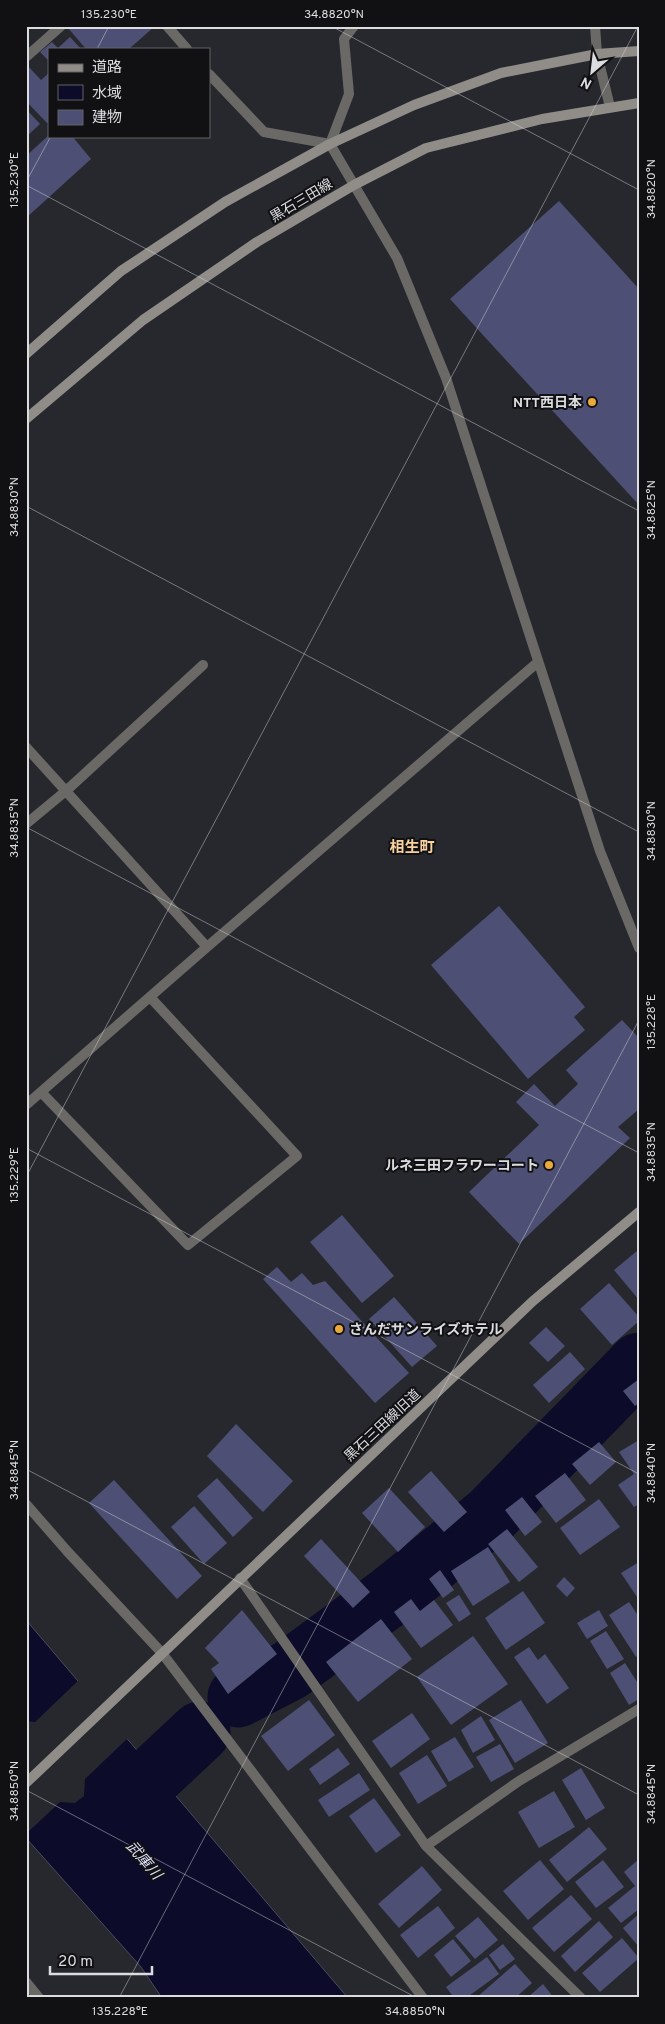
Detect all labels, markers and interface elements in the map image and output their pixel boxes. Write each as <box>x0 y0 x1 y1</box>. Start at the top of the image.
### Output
text: 135.230°E <box>81 7 137 23</box>
text: 34.8820°N <box>304 7 364 23</box>
legend <box>48 48 210 138</box>
north arrow <box>568 48 618 98</box>
text: 道路 <box>92 59 122 78</box>
text: N <box>578 72 595 92</box>
text: 水域 <box>92 85 122 104</box>
text: 建物 <box>92 109 122 128</box>
text: 135.230°E <box>7 152 23 208</box>
text: 34.8820°N <box>644 159 660 219</box>
street label: 黒石三田線 <box>267 176 336 227</box>
place label: NTT西日本 <box>513 395 582 412</box>
marker: NTT西日本 <box>586 396 598 408</box>
text: 34.8830°N <box>7 477 23 537</box>
text: 34.8825°N <box>644 480 660 540</box>
text: 34.8835°N <box>7 798 23 858</box>
text: 34.8830°N <box>644 801 660 861</box>
district label: 相生町 <box>389 839 435 858</box>
text: 135.228°E <box>644 994 660 1050</box>
text: 34.8835°N <box>644 1122 660 1182</box>
text: 135.229°E <box>7 1147 23 1203</box>
place label: ルネ三田フラワーコート <box>385 1158 539 1175</box>
marker: ルネ三田フラワーコート <box>543 1159 555 1171</box>
place label: さんだサンライズホテル <box>349 1321 503 1339</box>
marker: さんだサンライズホテル <box>333 1323 345 1335</box>
street label: 黒石三田線旧道 <box>341 1386 425 1466</box>
text: 34.8845°N <box>7 1440 23 1500</box>
text: 34.8840°N <box>644 1443 660 1503</box>
text: 34.8850°N <box>7 1761 23 1821</box>
text: 34.8845°N <box>644 1764 660 1824</box>
water label: 武庫川 <box>121 1838 166 1886</box>
scale bar <box>50 1944 152 1976</box>
text: 20 m <box>58 1953 93 1972</box>
text: 135.228°E <box>92 2004 148 2020</box>
text: 34.8850°N <box>385 2004 445 2020</box>

